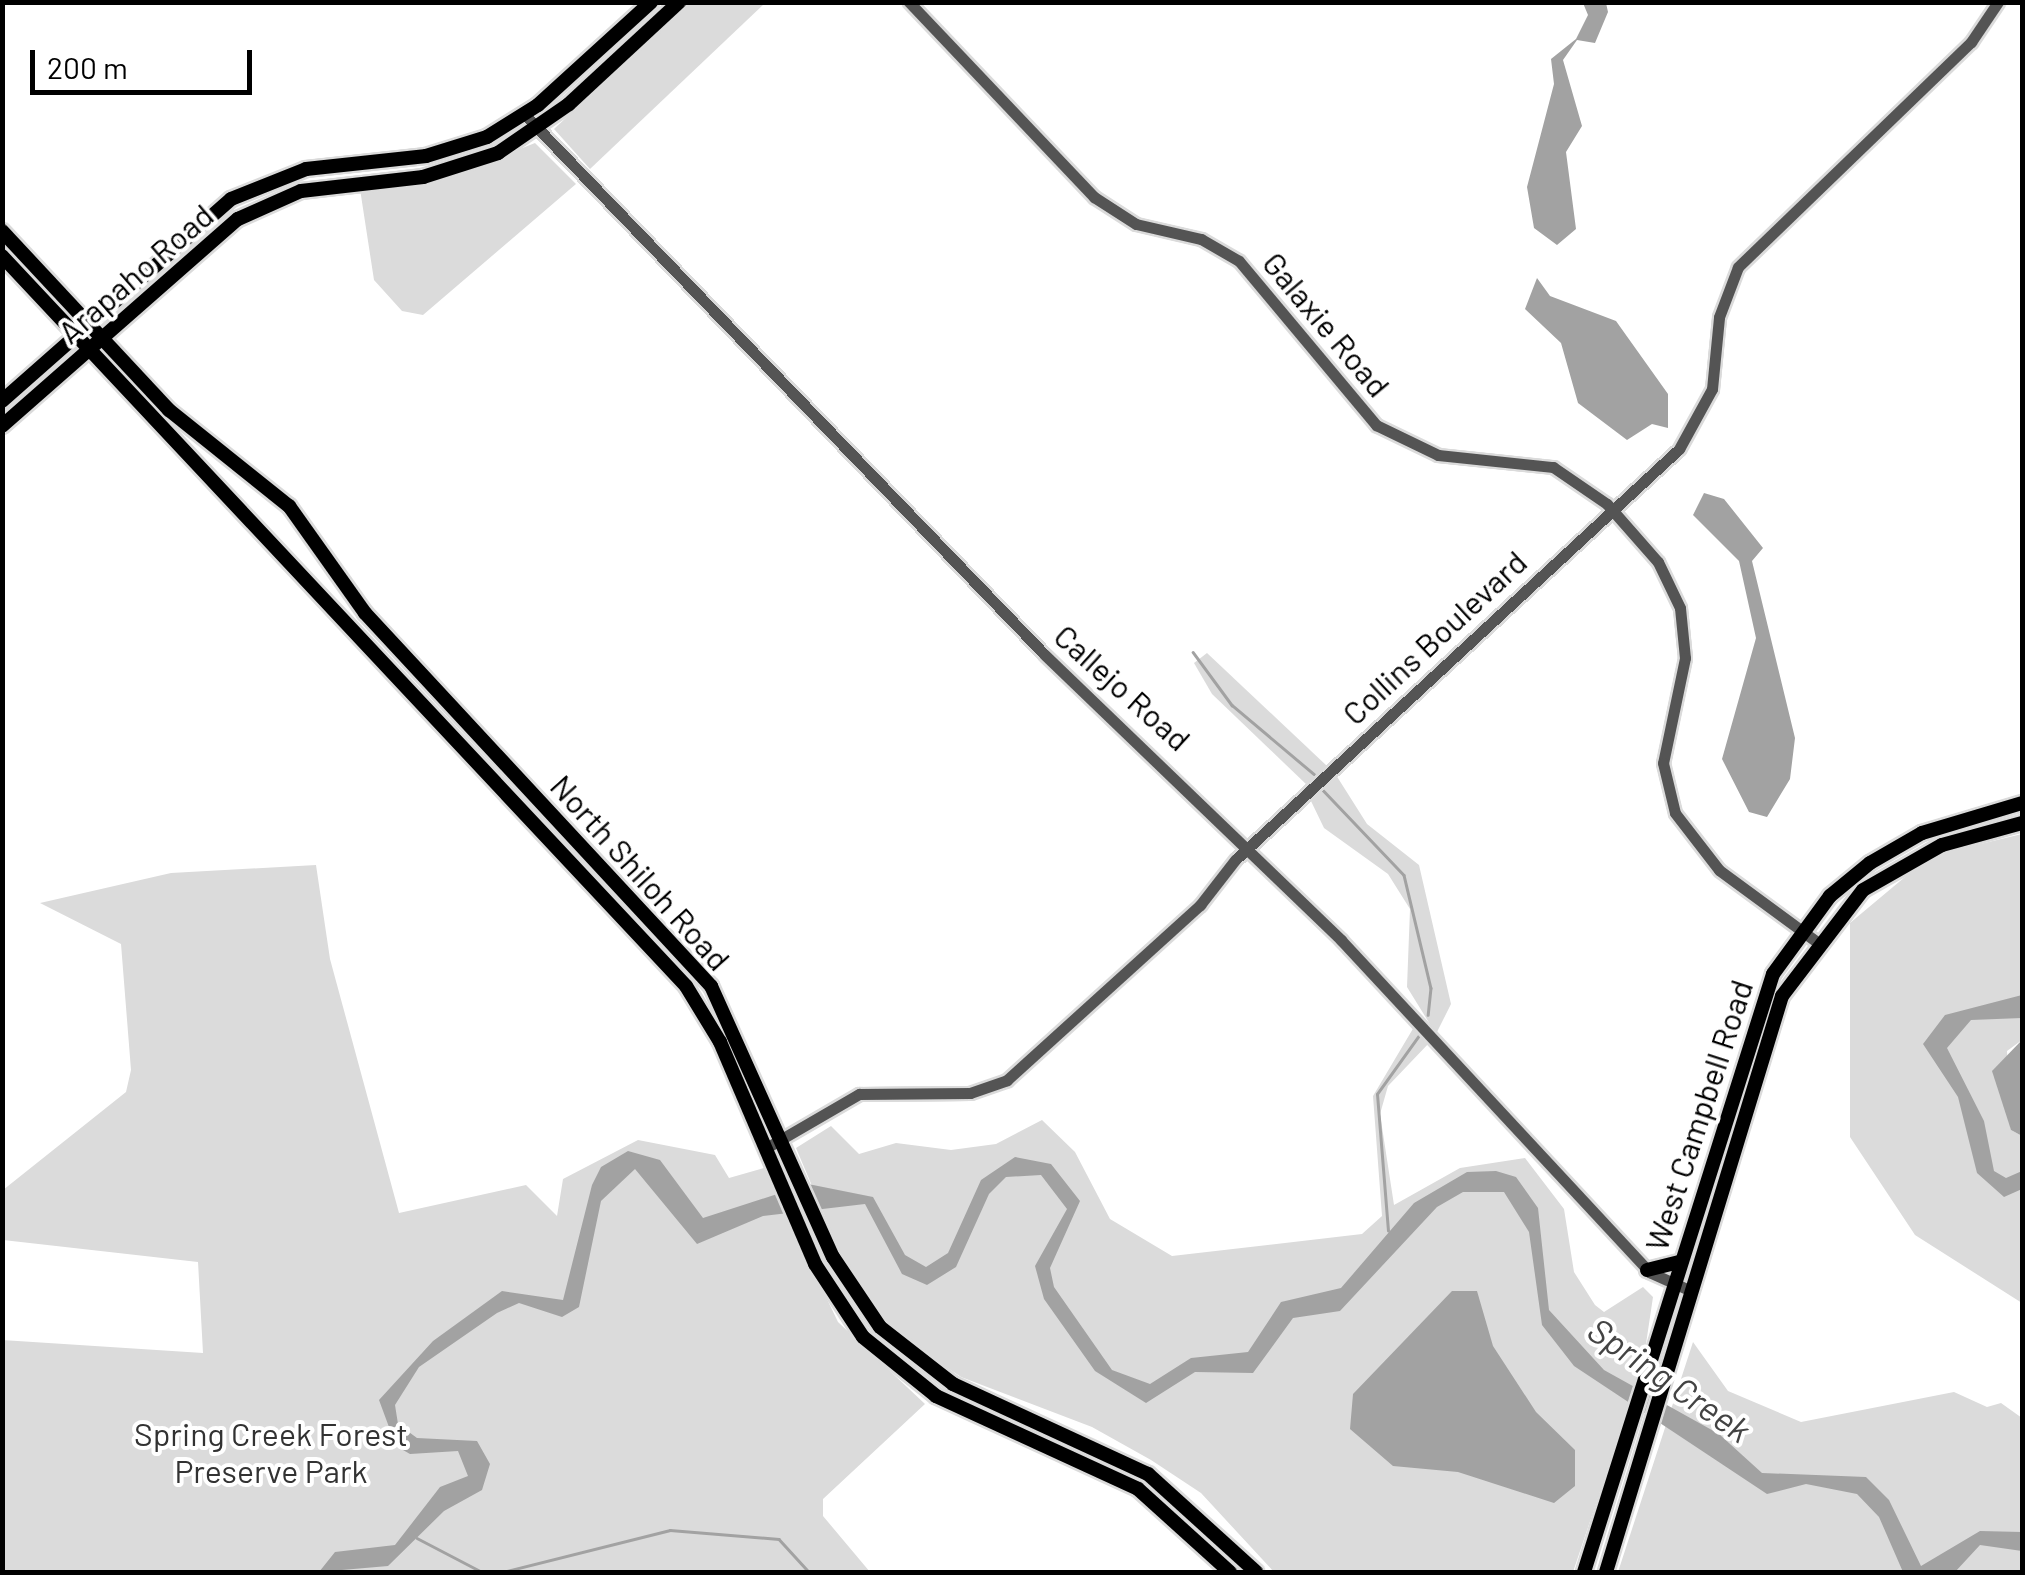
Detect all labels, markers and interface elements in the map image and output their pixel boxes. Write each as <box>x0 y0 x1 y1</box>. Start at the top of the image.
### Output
scale bar <box>35 30 258 92</box>
text: 200 m <box>47 49 128 85</box>
street label: Arapaho Road <box>50 195 220 351</box>
street label: Galaxie Road <box>1255 244 1399 404</box>
street label: Collins Boulevard <box>1334 542 1534 732</box>
street label: Callejo Road <box>1047 616 1199 758</box>
street label: North Shiloh Road <box>543 766 739 978</box>
street label: West Campbell Road <box>1636 975 1760 1255</box>
water label: Spring Creek <box>1581 1308 1759 1450</box>
park label: Spring Creek Forest Preserve Park <box>134 1415 408 1490</box>

